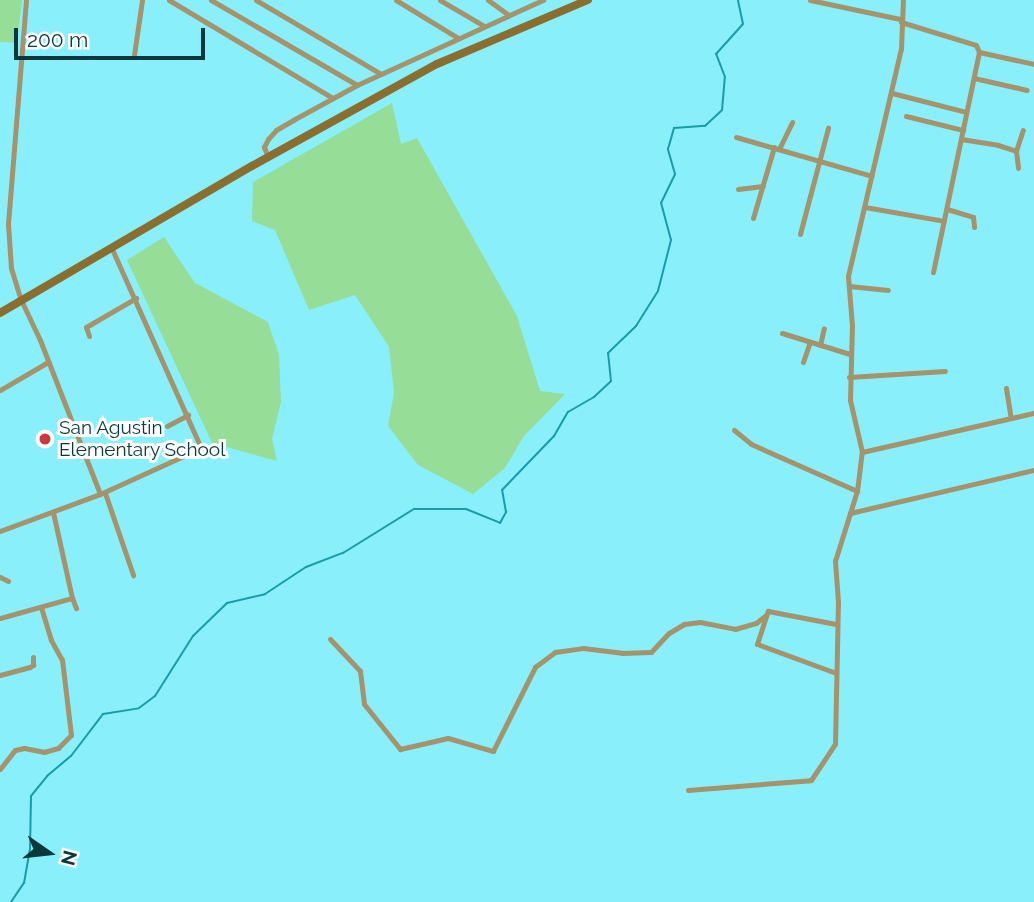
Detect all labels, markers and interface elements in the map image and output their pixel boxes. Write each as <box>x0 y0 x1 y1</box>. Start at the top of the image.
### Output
scale bar <box>18 14 208 58</box>
text: 200 m <box>27 27 88 52</box>
place label: San Agustin Elementary School <box>59 417 226 461</box>
marker: San Agustin Elementary School <box>37 431 53 447</box>
north arrow <box>14 818 84 888</box>
text: N <box>57 848 82 868</box>

